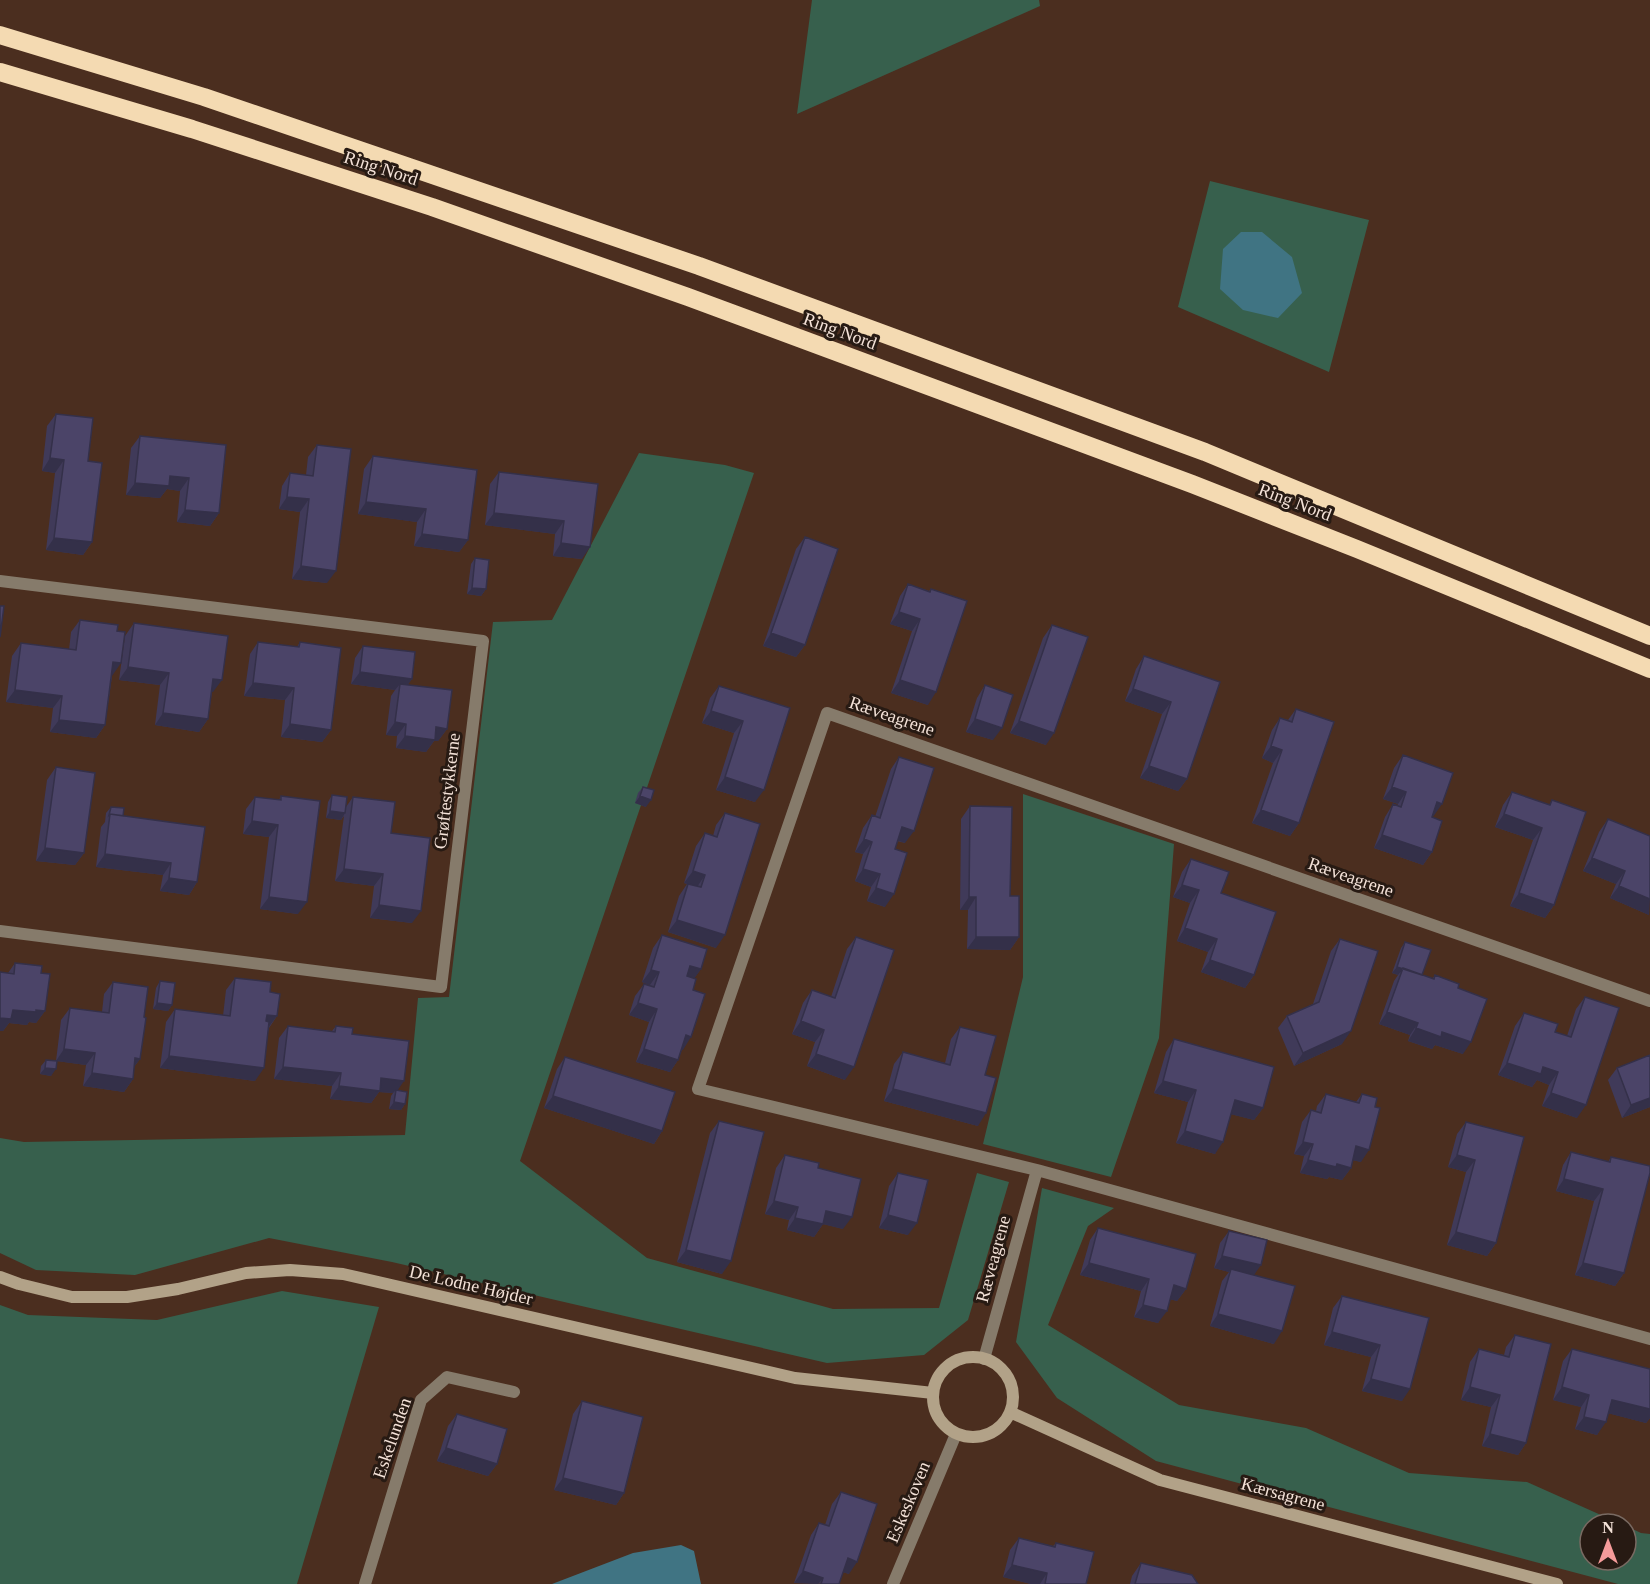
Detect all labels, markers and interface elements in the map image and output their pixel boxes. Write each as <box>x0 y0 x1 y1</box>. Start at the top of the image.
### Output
street label: Ring Nord <box>342 147 420 189</box>
street label: Ring Nord <box>801 309 879 353</box>
street label: Ring Nord <box>1256 479 1334 525</box>
street label: Ræveagrene <box>847 692 937 740</box>
street label: Grøftestykkerne <box>430 732 464 850</box>
street label: Ræveagrene <box>1306 853 1396 901</box>
street label: Ræveagrene <box>972 1213 1014 1305</box>
street label: De Lodne Højder <box>407 1261 535 1309</box>
street label: Eskelunden <box>369 1395 415 1481</box>
street label: Eskeskoven <box>882 1459 934 1545</box>
street label: Kærsagrene <box>1239 1473 1327 1515</box>
north arrow <box>1578 1512 1638 1572</box>
text: N <box>1602 1519 1614 1536</box>

